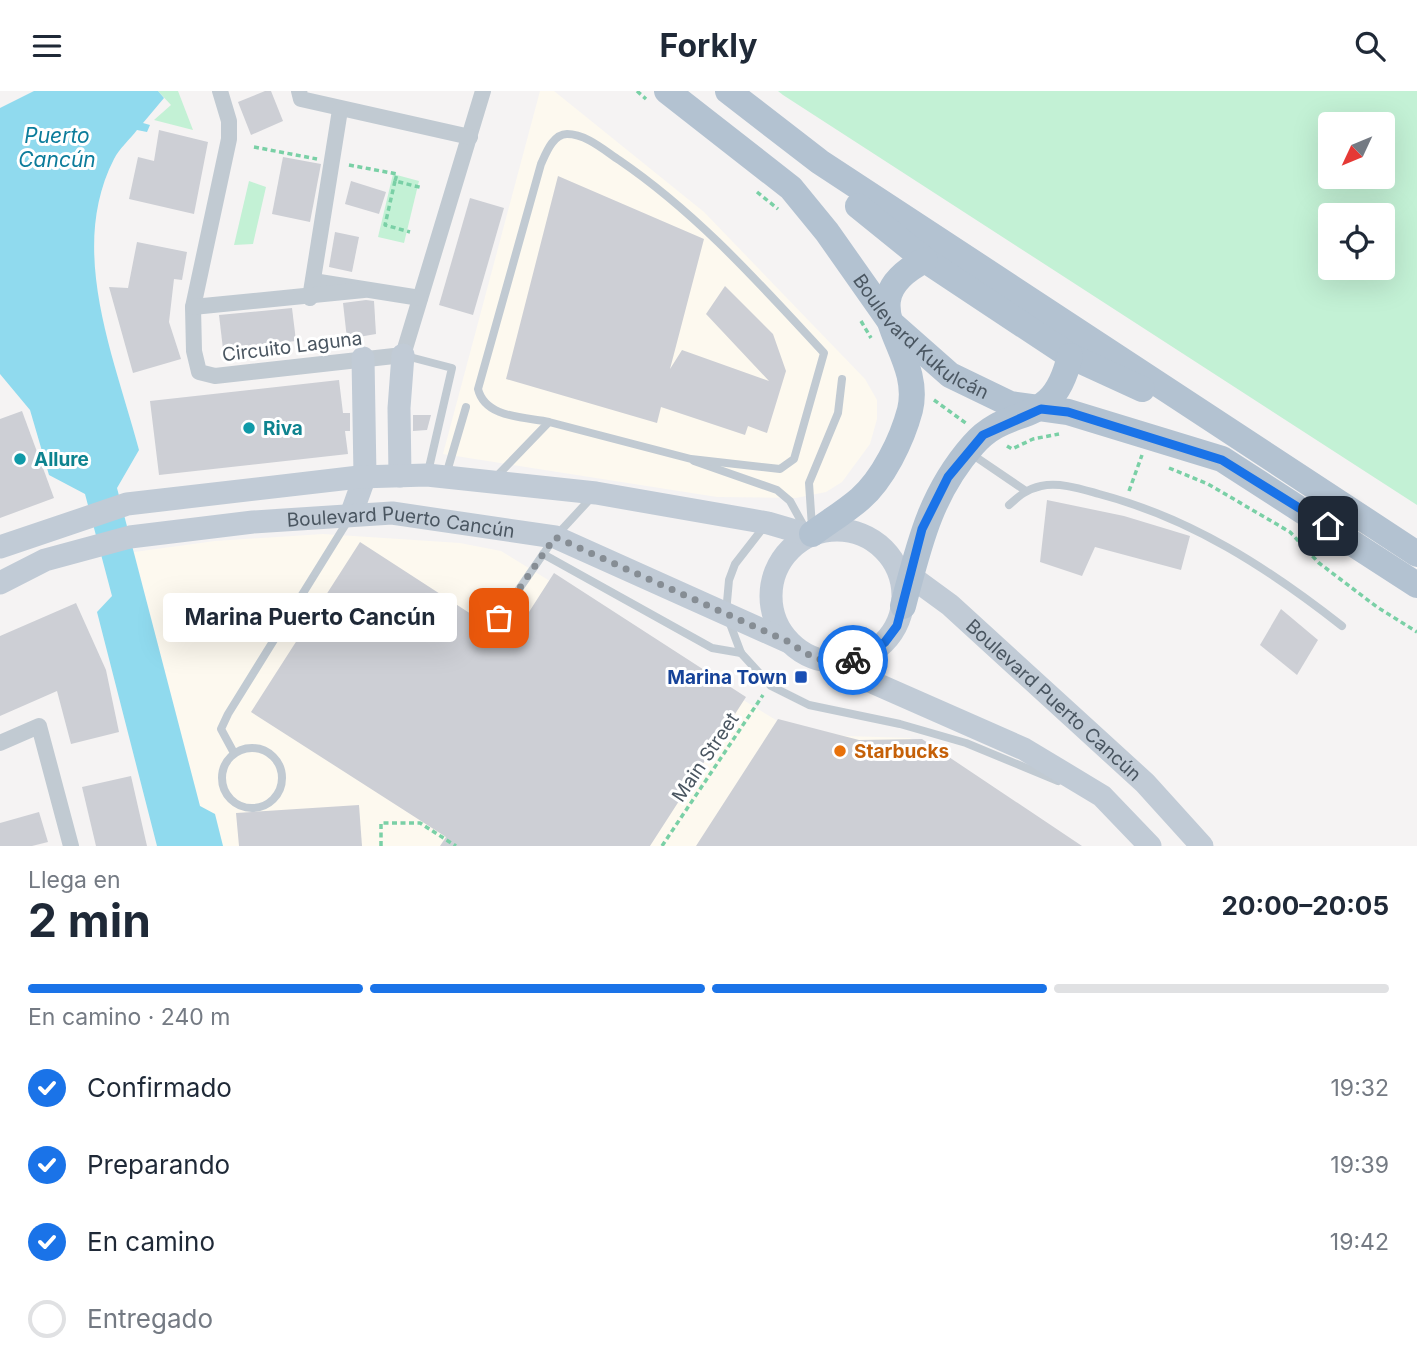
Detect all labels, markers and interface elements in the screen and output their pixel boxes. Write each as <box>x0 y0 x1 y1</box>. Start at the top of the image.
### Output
text: Forkly <box>660 26 757 65</box>
icon: menu <box>28 27 66 65</box>
icon: search <box>1351 27 1389 65</box>
north arrow <box>1318 112 1395 189</box>
map controls <box>1318 112 1395 280</box>
water label: Puerto Cancún <box>18 123 96 172</box>
button: locate <box>1318 203 1395 280</box>
street label: Boulevard Kukulcán <box>848 270 993 404</box>
street label: Circuito Laguna <box>221 326 363 367</box>
place label: Riva <box>263 417 303 440</box>
marker: Riva <box>241 420 257 436</box>
place label: Allure <box>34 448 89 471</box>
marker: Allure <box>12 451 28 467</box>
pin <box>1298 496 1358 556</box>
street label: Boulevard Puerto Cancún <box>286 502 516 543</box>
icon: home <box>1309 507 1347 545</box>
pin <box>469 588 529 648</box>
callout: Marina Puerto Cancún <box>163 594 457 643</box>
icon: bag <box>480 599 518 637</box>
text: Marina Puerto Cancún <box>184 603 436 631</box>
street label: Boulevard Puerto Cancún <box>961 614 1146 786</box>
courier <box>818 625 888 695</box>
icon: bike <box>834 641 872 679</box>
place label: Marina Town <box>667 666 787 689</box>
marker: Marina Town <box>793 669 809 685</box>
street label: Main Street <box>667 708 744 806</box>
place label: Starbucks <box>854 740 949 763</box>
marker: Starbucks <box>832 743 848 759</box>
text: Llega en <box>28 866 120 894</box>
text: 20:00–20:05 <box>1222 890 1389 921</box>
text: 2 min <box>28 892 151 948</box>
text: En camino · 240 m <box>28 1003 230 1031</box>
icon: check <box>28 1069 66 1107</box>
text: Confirmado <box>87 1072 232 1103</box>
text: 19:32 <box>1331 1074 1389 1102</box>
icon: check <box>28 1146 66 1184</box>
text: Preparando <box>87 1149 230 1180</box>
text: 19:39 <box>1330 1151 1389 1179</box>
icon: check <box>28 1223 66 1261</box>
text: En camino <box>87 1226 215 1257</box>
text: 19:42 <box>1330 1228 1389 1256</box>
text: Entregado <box>87 1303 213 1334</box>

